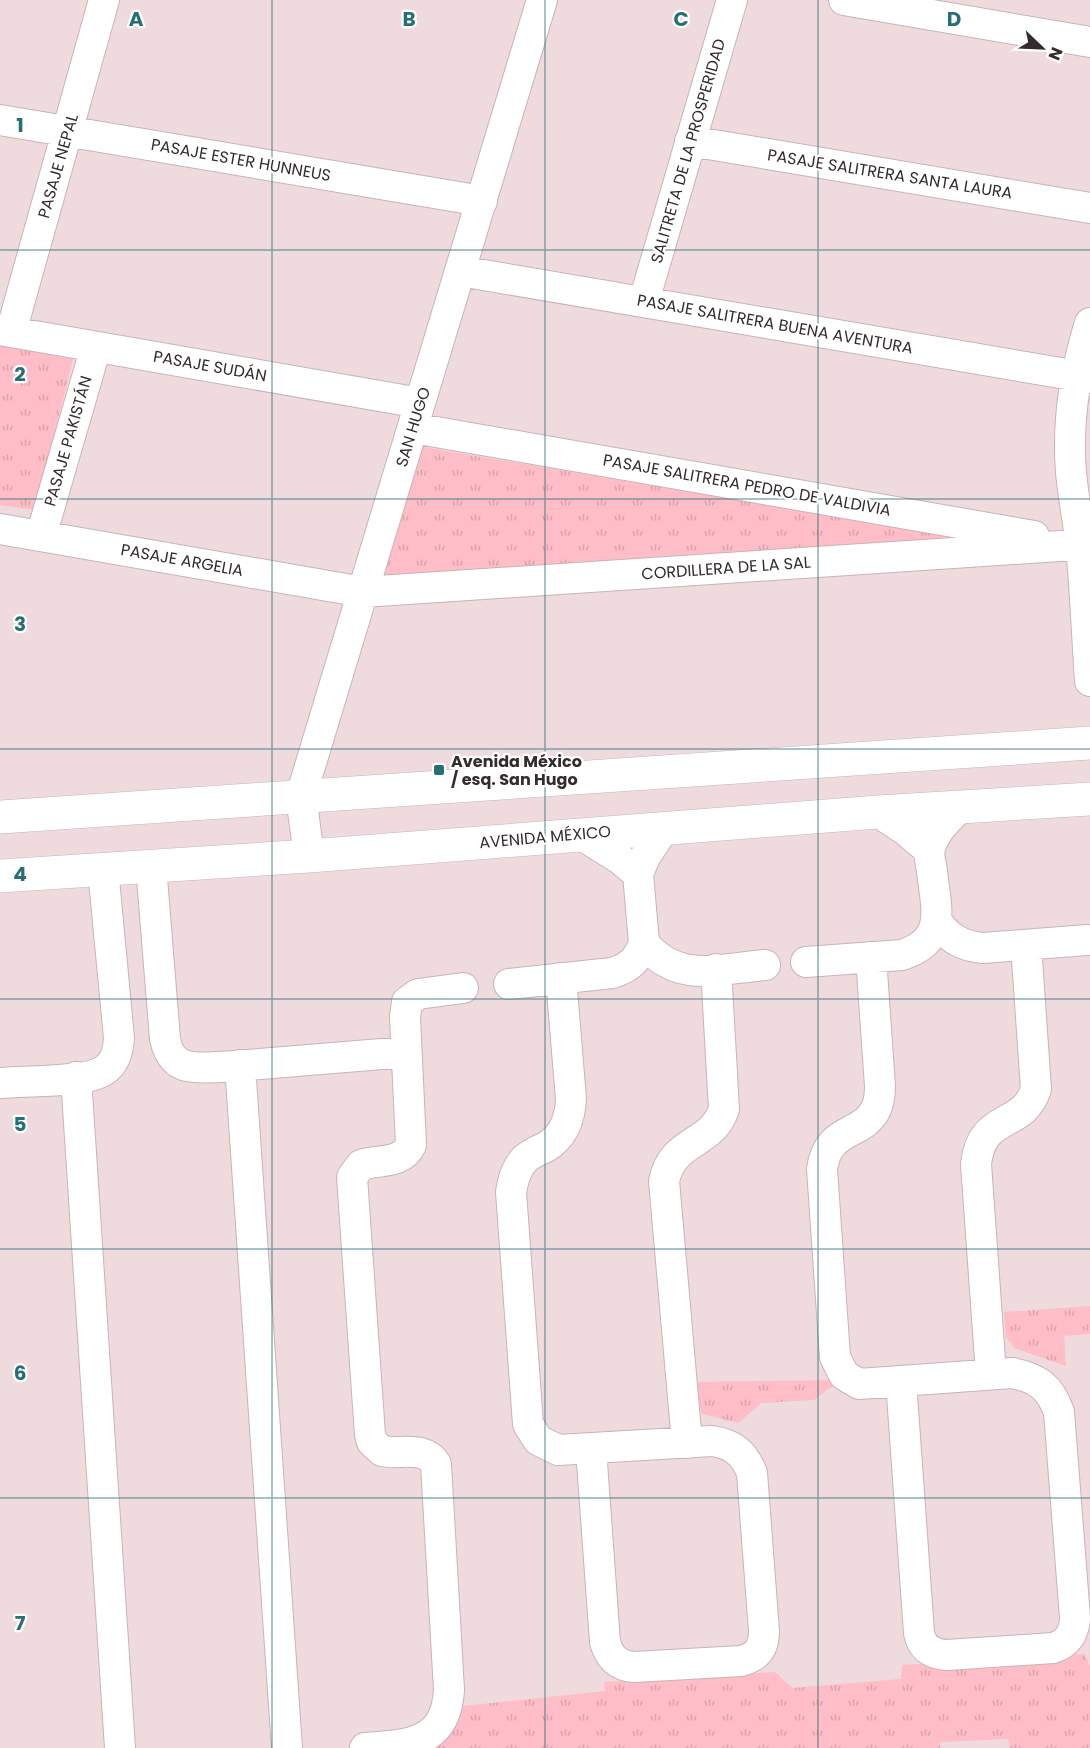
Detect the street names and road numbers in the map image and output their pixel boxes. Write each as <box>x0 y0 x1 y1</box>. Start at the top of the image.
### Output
street label: SALITRETA DE LA PROSPERIDAD <box>645 36 731 266</box>
street label: PASAJE NEPAL <box>32 111 84 221</box>
street label: PASAJE ESTER HUNNEUS <box>149 133 333 187</box>
street label: PASAJE SALITRERA SANTA LAURA <box>766 143 1014 205</box>
street label: PASAJE SALITRERA BUENA AVENTURA <box>635 288 915 360</box>
street label: PASAJE SUDÁN <box>152 345 268 387</box>
street label: PASAJE PAKISTÁN <box>38 373 98 509</box>
street label: SAN HUGO <box>390 384 436 470</box>
street label: PASAJE SALITRERA PEDRO DE VALDIVIA <box>601 448 893 522</box>
street label: PASAJE ARGELIA <box>119 538 245 582</box>
street label: CORDILLERA DE LA SAL <box>641 551 811 585</box>
street label: AVENIDA MÉXICO <box>478 820 612 854</box>

